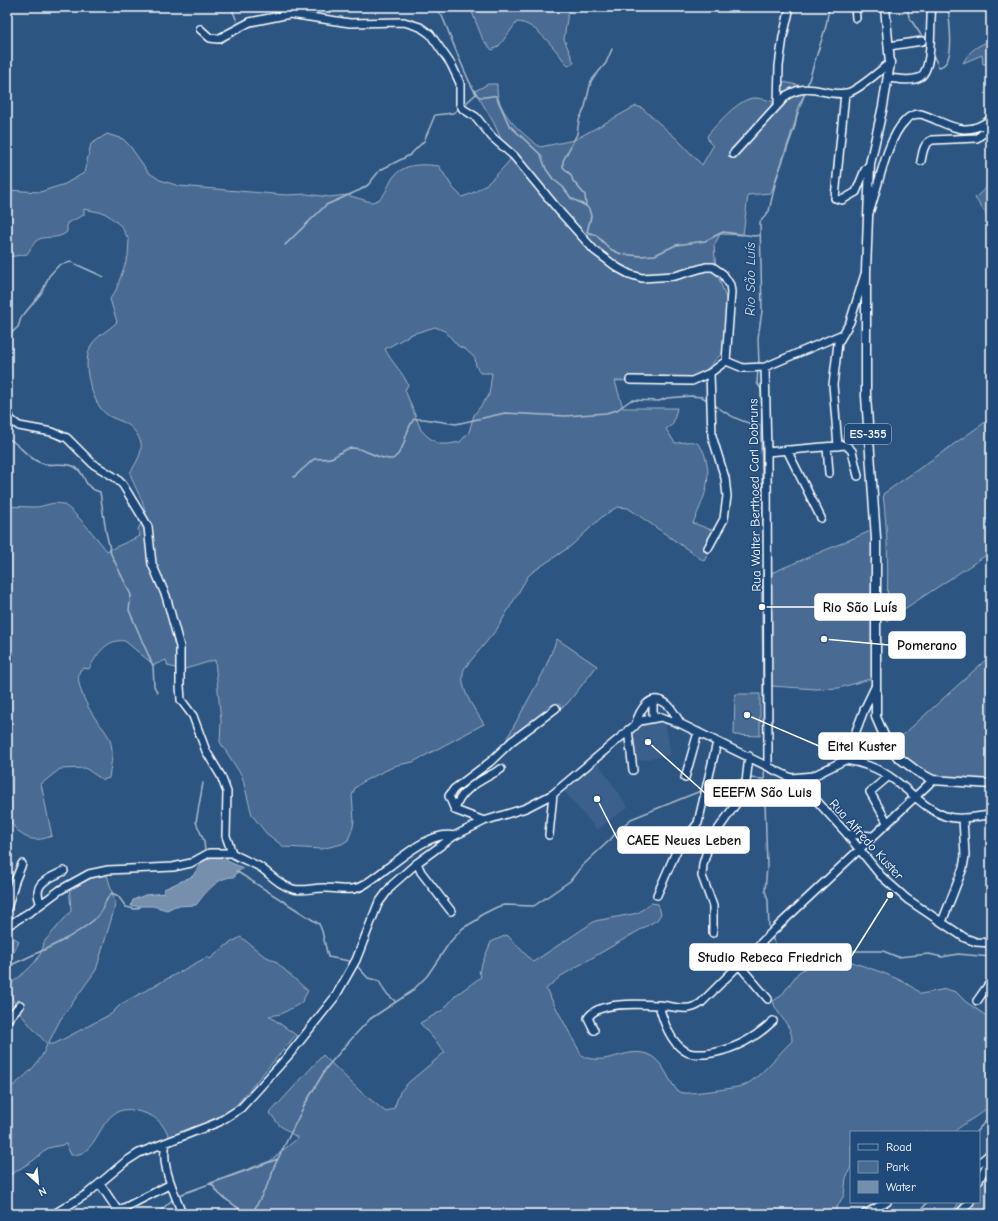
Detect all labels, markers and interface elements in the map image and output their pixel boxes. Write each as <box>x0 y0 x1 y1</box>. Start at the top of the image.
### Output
water label: Rio São Luís <box>742 242 759 316</box>
street label: Rua Walter Berthoed Carl Dobruns <box>745 398 764 592</box>
road number: ES-355 <box>845 424 891 444</box>
callout: Rio São Luís <box>815 594 905 620</box>
text: Rio São Luís <box>823 599 897 616</box>
callout: Pomerano <box>889 632 965 658</box>
text: Pomerano <box>897 637 957 654</box>
callout: Eitel Kuster <box>819 733 904 759</box>
text: Eitel Kuster <box>828 738 897 755</box>
callout: EEEFM São Luis <box>705 780 820 806</box>
text: EEEFM São Luis <box>712 784 812 801</box>
street label: Rua Alfredo Kuster <box>826 796 907 883</box>
callout: CAEE Neues Leben <box>618 827 749 853</box>
text: CAEE Neues Leben <box>627 832 741 849</box>
callout: Studio Rebeca Friedrich <box>690 944 851 970</box>
text: Studio Rebeca Friedrich <box>698 949 842 966</box>
legend <box>850 1131 980 1203</box>
text: Road <box>886 1140 912 1154</box>
text: Park <box>886 1160 909 1174</box>
north arrow <box>18 1163 58 1203</box>
text: Water <box>886 1180 916 1194</box>
text: N <box>36 1184 48 1199</box>

